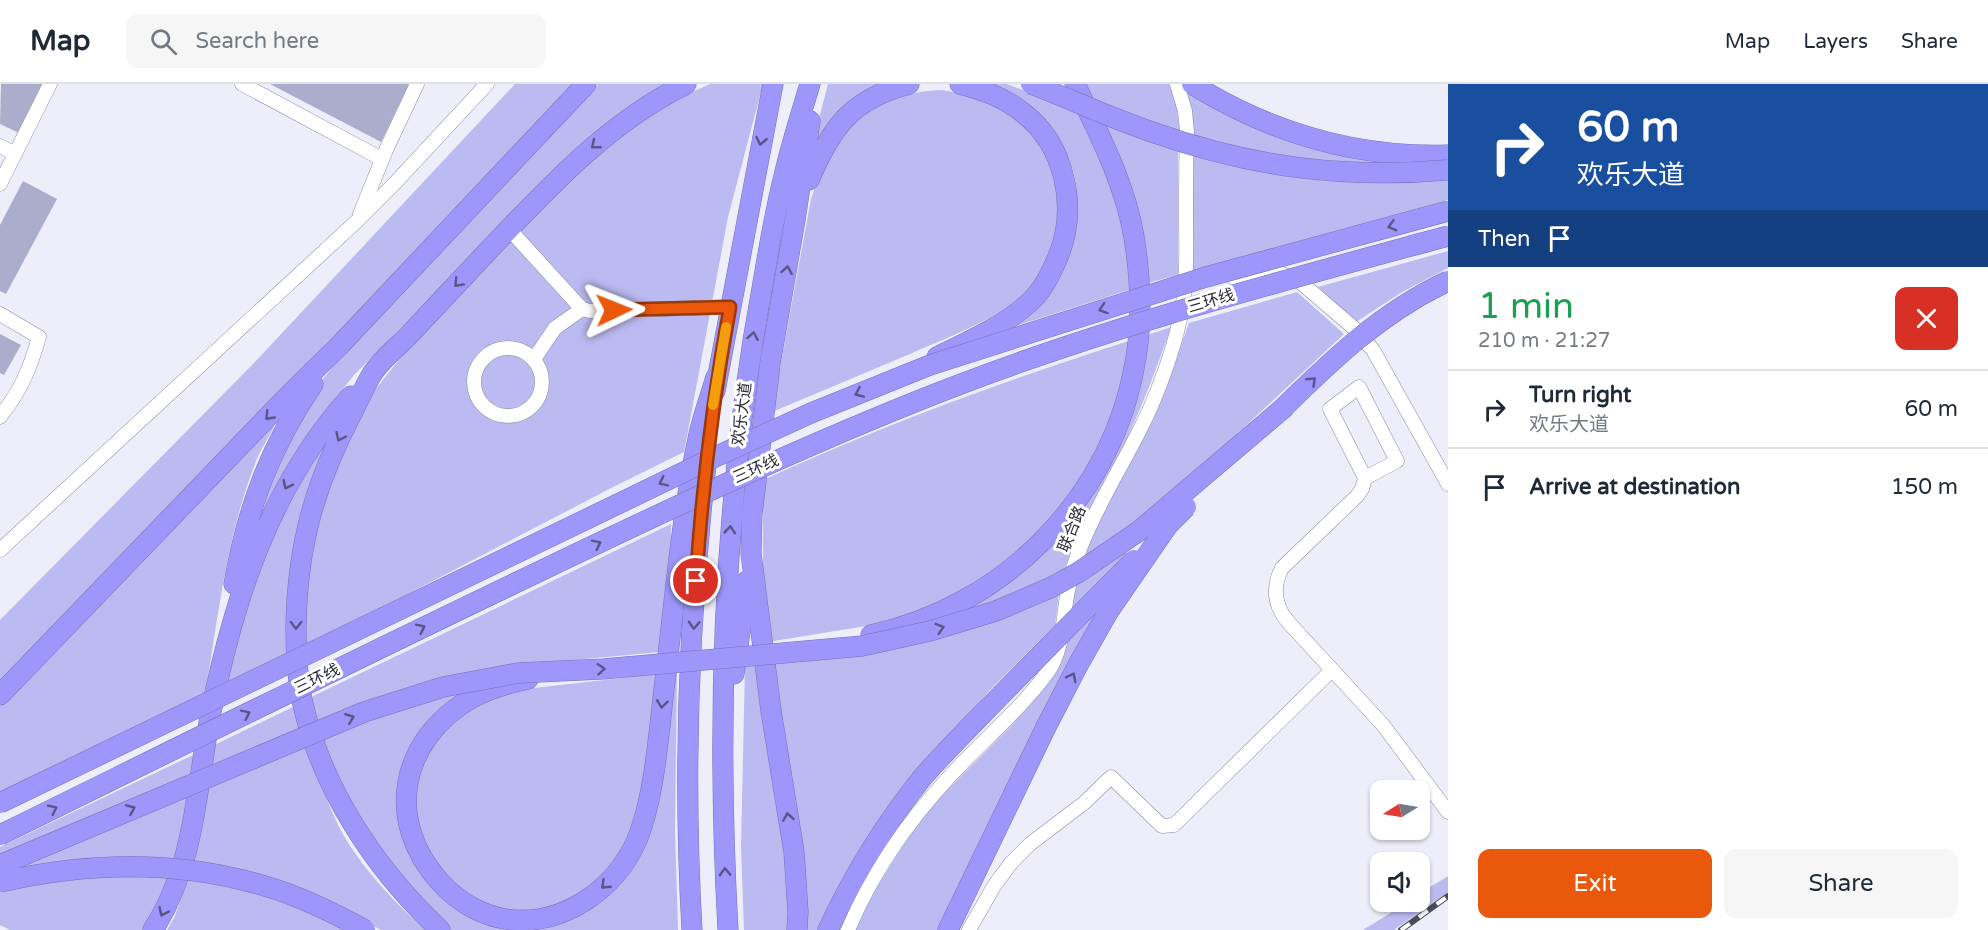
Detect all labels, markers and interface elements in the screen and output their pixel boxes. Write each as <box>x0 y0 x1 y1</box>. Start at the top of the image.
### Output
search box <box>126 14 546 68</box>
text: Map <box>30 24 90 58</box>
icon: search <box>147 25 180 58</box>
text: Search here <box>195 28 319 54</box>
text: Map <box>1725 29 1770 54</box>
text: Layers <box>1803 29 1868 54</box>
text: Share <box>1901 29 1958 54</box>
text: 60 m <box>1577 102 1679 153</box>
icon: right <box>1478 108 1556 186</box>
one-way arrow <box>756 137 768 146</box>
one-way arrow <box>591 138 602 149</box>
text: 欢乐大道 <box>1577 159 1685 192</box>
one-way arrow <box>1387 219 1397 231</box>
icon: arrive <box>1543 222 1576 255</box>
text: Then <box>1478 226 1531 252</box>
one-way arrow <box>780 265 792 274</box>
one-way arrow <box>454 276 465 287</box>
position arrow <box>582 278 646 342</box>
street label: 三环线 <box>1185 285 1237 317</box>
text: 1 min <box>1478 285 1574 328</box>
button: close <box>1895 287 1958 350</box>
one-way arrow <box>1098 301 1109 314</box>
text: 210 m · 21:27 <box>1478 329 1610 353</box>
one-way arrow <box>746 332 759 342</box>
one-way arrow <box>1304 377 1315 388</box>
street label: 欢乐大道 <box>728 381 756 447</box>
text: Turn right <box>1529 382 1631 408</box>
one-way arrow <box>855 386 866 398</box>
icon: right <box>1478 393 1511 426</box>
text: 60 m <box>1904 396 1958 422</box>
one-way arrow <box>265 409 276 420</box>
text: 欢乐大道 <box>1529 413 1609 437</box>
one-way arrow <box>335 430 347 441</box>
street label: 三环线 <box>730 450 782 488</box>
icon: arrive <box>1478 471 1511 504</box>
text: Arrive at destination <box>1529 474 1740 500</box>
text: 150 m <box>1891 474 1958 500</box>
one-way arrow <box>658 475 669 487</box>
one-way arrow <box>283 479 295 490</box>
street label: 联合路 <box>1054 503 1090 555</box>
one-way arrow <box>723 525 736 534</box>
one-way arrow <box>591 539 602 551</box>
pin <box>670 555 721 606</box>
icon: arrive <box>679 564 712 597</box>
one-way arrow <box>290 620 302 629</box>
one-way arrow <box>687 620 700 629</box>
one-way arrow <box>934 623 945 635</box>
one-way arrow <box>415 624 426 635</box>
street label: 三环线 <box>291 659 343 699</box>
one-way arrow <box>597 662 606 675</box>
one-way arrow <box>1064 673 1076 684</box>
one-way arrow <box>657 699 669 708</box>
one-way arrow <box>240 710 251 721</box>
one-way arrow <box>343 713 354 725</box>
north arrow <box>1370 780 1430 840</box>
map controls <box>1370 780 1430 912</box>
one-way arrow <box>125 804 136 816</box>
one-way arrow <box>46 805 57 817</box>
one-way arrow <box>783 812 795 821</box>
button: Exit <box>1478 849 1712 918</box>
button: Share <box>1724 849 1958 918</box>
button: sound <box>1370 852 1430 912</box>
one-way arrow <box>719 867 732 876</box>
one-way arrow <box>601 878 611 889</box>
one-way arrow <box>159 905 171 916</box>

